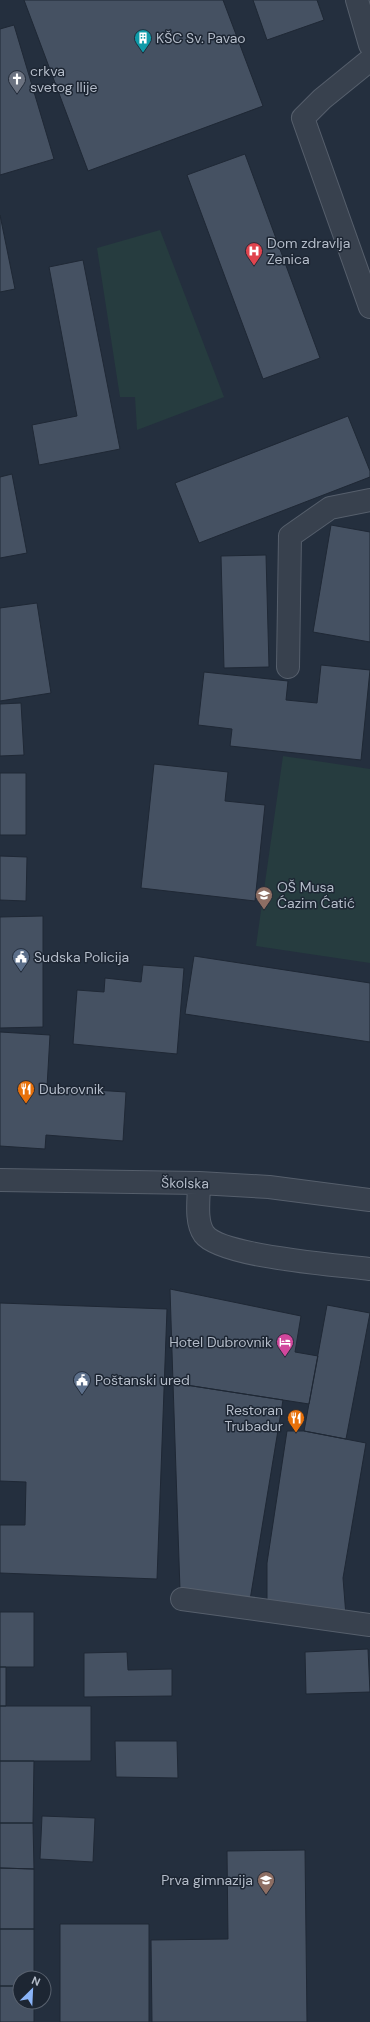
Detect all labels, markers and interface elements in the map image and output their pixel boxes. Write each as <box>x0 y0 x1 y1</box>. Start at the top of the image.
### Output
building icon: KŠC Sv. Pavao <box>133 28 153 53</box>
place label: KŠC Sv. Pavao <box>156 29 246 47</box>
place label: crkva svetog Ilije <box>30 62 97 96</box>
church icon: crkva svetog Ilije <box>7 69 27 94</box>
place label: Dom zdravlja Zenica <box>267 234 350 268</box>
hospital icon: Dom zdravlja Zenica <box>244 241 264 266</box>
place label: OŠ Musa Ćazim Ćatić <box>277 878 355 912</box>
school or university icon: OŠ Musa Ćazim Ćatić <box>254 885 274 910</box>
public building icon: Sudska Policija <box>11 947 31 972</box>
place label: Sudska Policija <box>34 948 129 966</box>
restaurant icon: Dubrovnik <box>16 1079 36 1104</box>
place label: Dubrovnik <box>39 1080 104 1098</box>
street label: Školska <box>161 1174 209 1192</box>
hotel icon: Hotel Dubrovnik <box>275 1332 295 1357</box>
place label: Hotel Dubrovnik <box>169 1333 272 1351</box>
public building icon: Poštanski ured <box>72 1370 92 1395</box>
place label: Poštanski ured <box>95 1371 190 1389</box>
place label: Restoran Trubadur <box>224 1401 283 1435</box>
restaurant icon: Restoran Trubadur <box>286 1408 306 1433</box>
school or university icon: Prva gimnazija <box>256 1870 276 1895</box>
place label: Prva gimnazija <box>161 1871 253 1889</box>
north arrow <box>12 1970 52 2010</box>
text: N <box>30 1973 43 1989</box>

